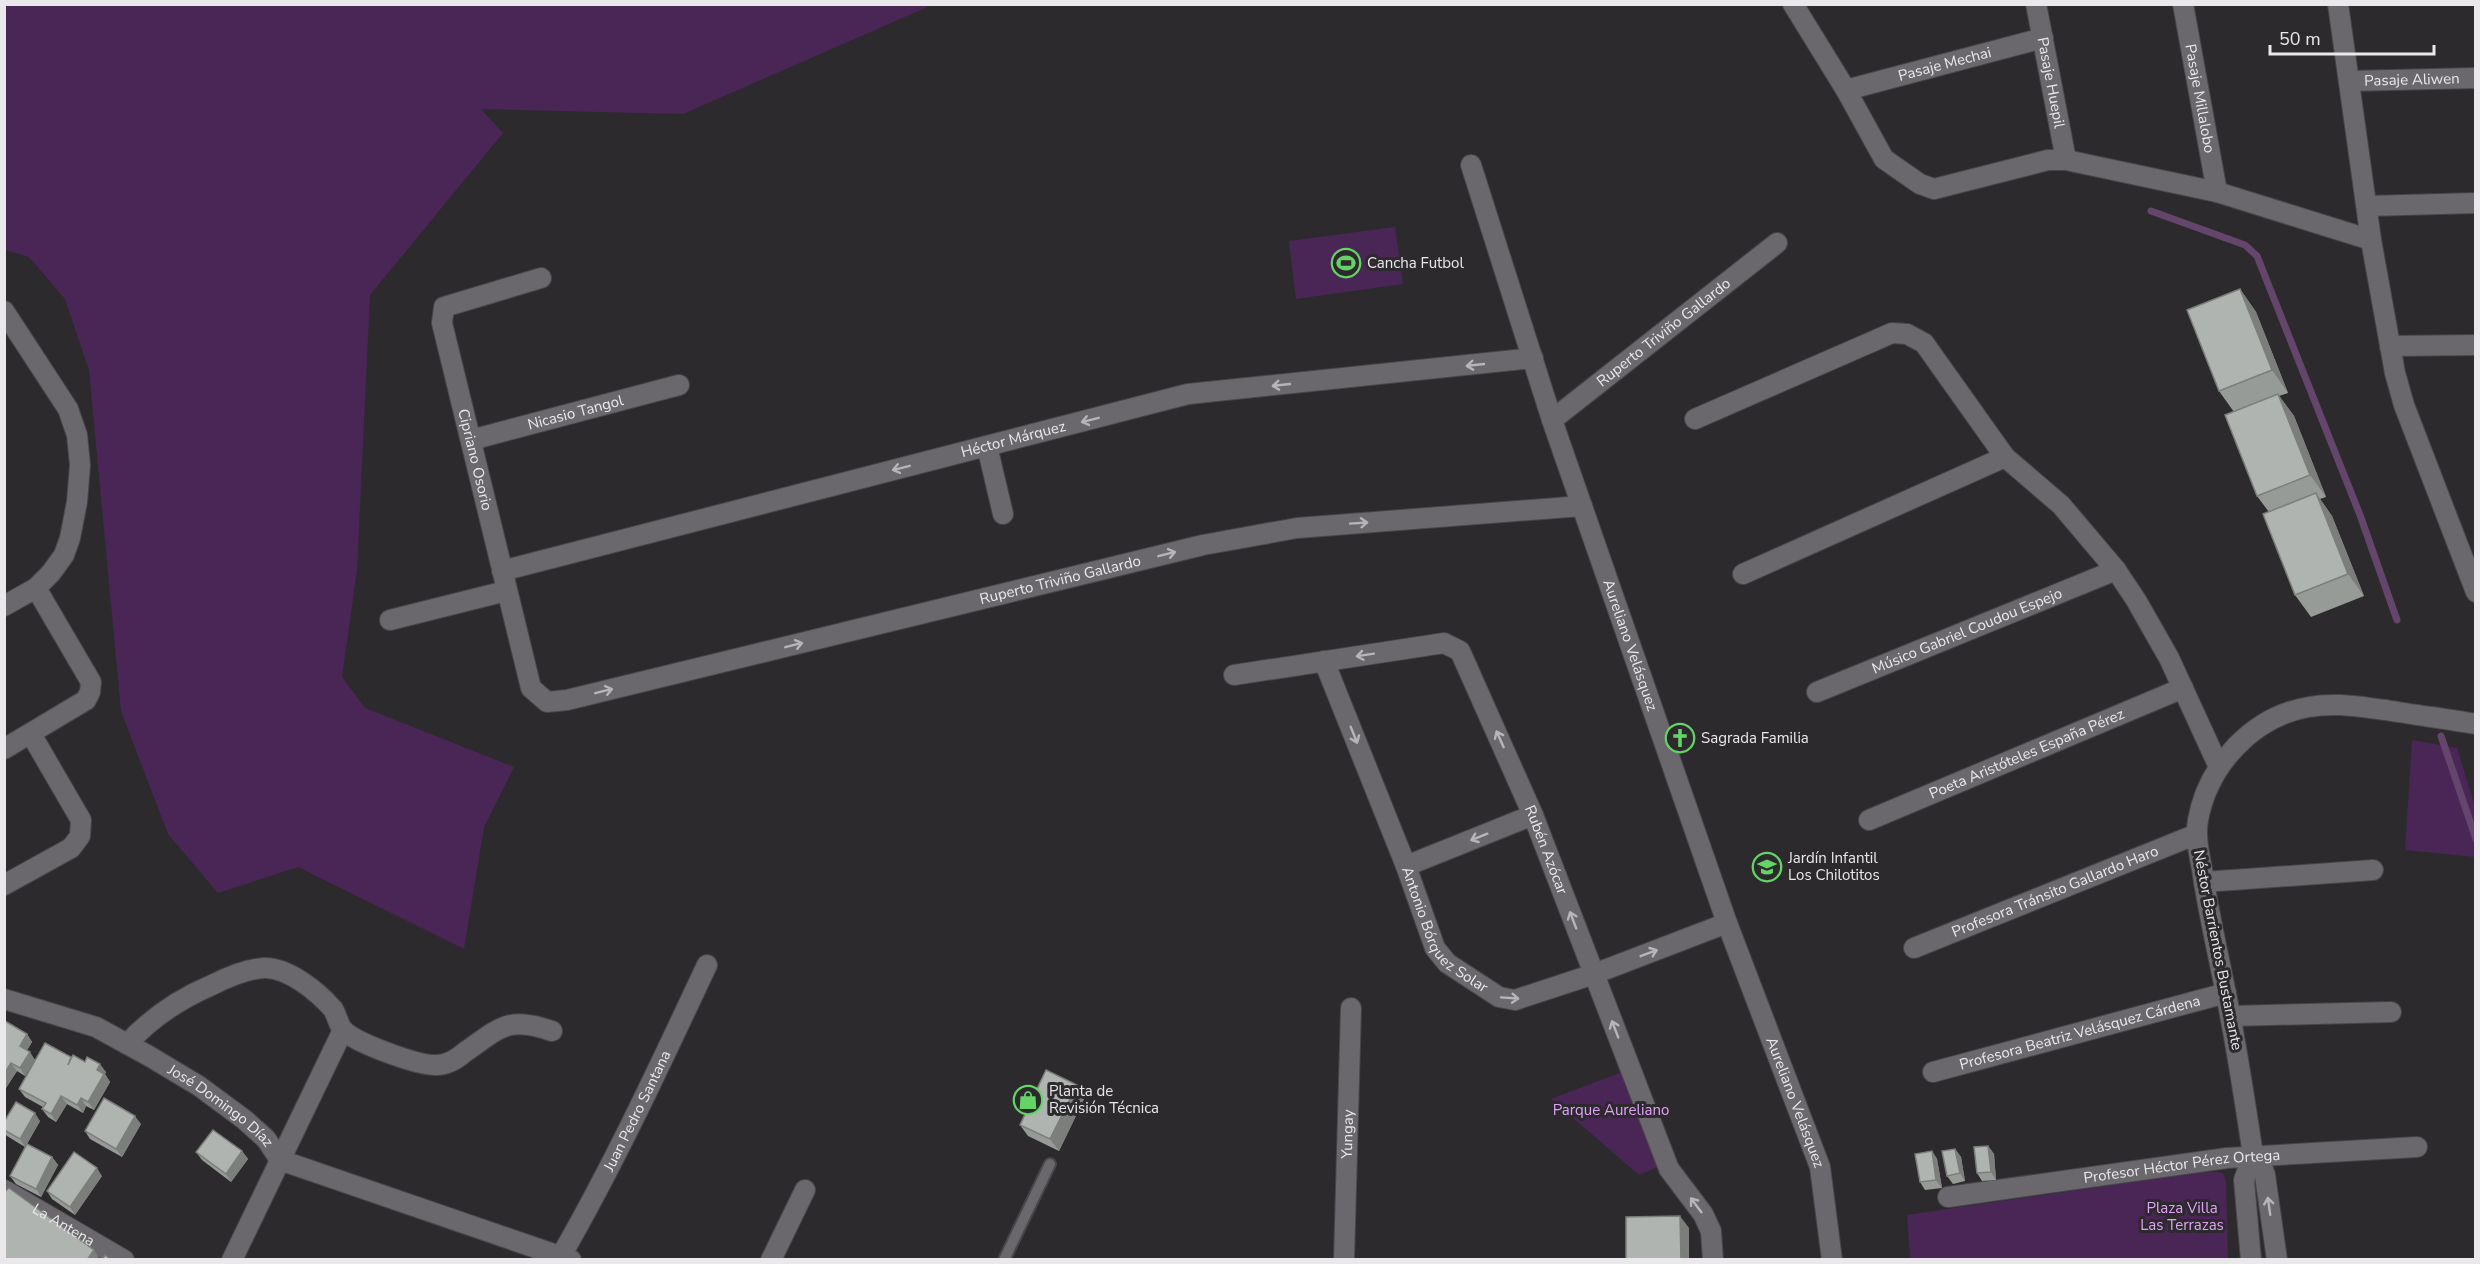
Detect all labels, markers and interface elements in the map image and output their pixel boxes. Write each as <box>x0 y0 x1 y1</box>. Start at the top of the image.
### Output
scale bar <box>2270 18 2434 56</box>
text: 50 m <box>2279 27 2321 51</box>
street label: Pasaje Huepil <box>2033 35 2070 130</box>
street label: Pasaje Mechai <box>1896 42 1993 86</box>
street label: Pasaje Millalobo <box>2180 42 2220 155</box>
street label: Pasaje Aliwen <box>2364 68 2460 91</box>
sports icon: Cancha Futbol <box>1330 247 1362 279</box>
place label: Cancha Futbol <box>1367 253 1464 273</box>
street label: Ruperto Triviño Gallardo <box>1593 273 1735 391</box>
one-way arrow <box>1466 359 1485 370</box>
one-way arrow <box>1272 380 1292 391</box>
street label: Nicasio Tangol <box>525 390 626 435</box>
street label: Cipriano Osorio <box>453 407 497 513</box>
one-way arrow <box>1081 414 1100 426</box>
street label: Héctor Márquez <box>959 416 1068 462</box>
one-way arrow <box>892 463 911 475</box>
one-way arrow <box>1348 517 1368 528</box>
one-way arrow <box>1157 547 1176 559</box>
street label: Ruperto Triviño Gallardo <box>978 551 1143 609</box>
street label: Aureliano Velásquez <box>1598 577 1663 714</box>
street label: Músico Gabriel Coudou Espejo <box>1869 583 2065 679</box>
one-way arrow <box>784 638 803 650</box>
one-way arrow <box>1355 650 1375 661</box>
one-way arrow <box>594 685 613 697</box>
street label: Poeta Aristóteles España Pérez <box>1926 704 2127 804</box>
church icon: Sagrada Familia <box>1664 722 1696 754</box>
one-way arrow <box>1349 725 1360 744</box>
place label: Sagrada Familia <box>1701 728 1809 748</box>
one-way arrow <box>1494 731 1505 749</box>
street label: Rubén Azócar <box>1520 802 1573 898</box>
one-way arrow <box>1470 832 1488 843</box>
street label: Profesora Tránsito Gallardo Haro <box>1949 841 2161 942</box>
place label: Jardín Infantil Los Chilotitos <box>1787 848 1880 885</box>
street label: Néstor Barrientos Bustamante <box>2189 848 2247 1052</box>
school or university icon: Jardín Infantil Los Chilotitos <box>1751 851 1783 883</box>
street label: Antonio Bórquez Solar <box>1397 864 1492 998</box>
one-way arrow <box>1567 911 1578 930</box>
one-way arrow <box>1639 947 1657 958</box>
street label: Profesora Beatriz Velásquez Cárdena <box>1957 990 2202 1074</box>
one-way arrow <box>1500 992 1519 1003</box>
one-way arrow <box>1609 1021 1620 1039</box>
street label: Aureliano Velásquez <box>1761 1034 1829 1171</box>
street label: Juan Pedro Santana <box>598 1047 675 1176</box>
street label: José Domingo Díaz <box>163 1059 278 1151</box>
place label: Planta de Revisión Técnica <box>1049 1081 1159 1118</box>
shop icon: Planta de Revisión Técnica <box>1012 1084 1044 1116</box>
park label: Parque Aureliano <box>1553 1100 1669 1120</box>
street label: Yungay <box>1337 1109 1358 1160</box>
street label: Profesor Héctor Pérez Ortega <box>2082 1145 2281 1188</box>
one-way arrow <box>2264 1196 2275 1216</box>
one-way arrow <box>1690 1198 1703 1214</box>
park label: Plaza Villa Las Terrazas <box>2140 1198 2224 1235</box>
street label: La Antena <box>29 1199 98 1251</box>

